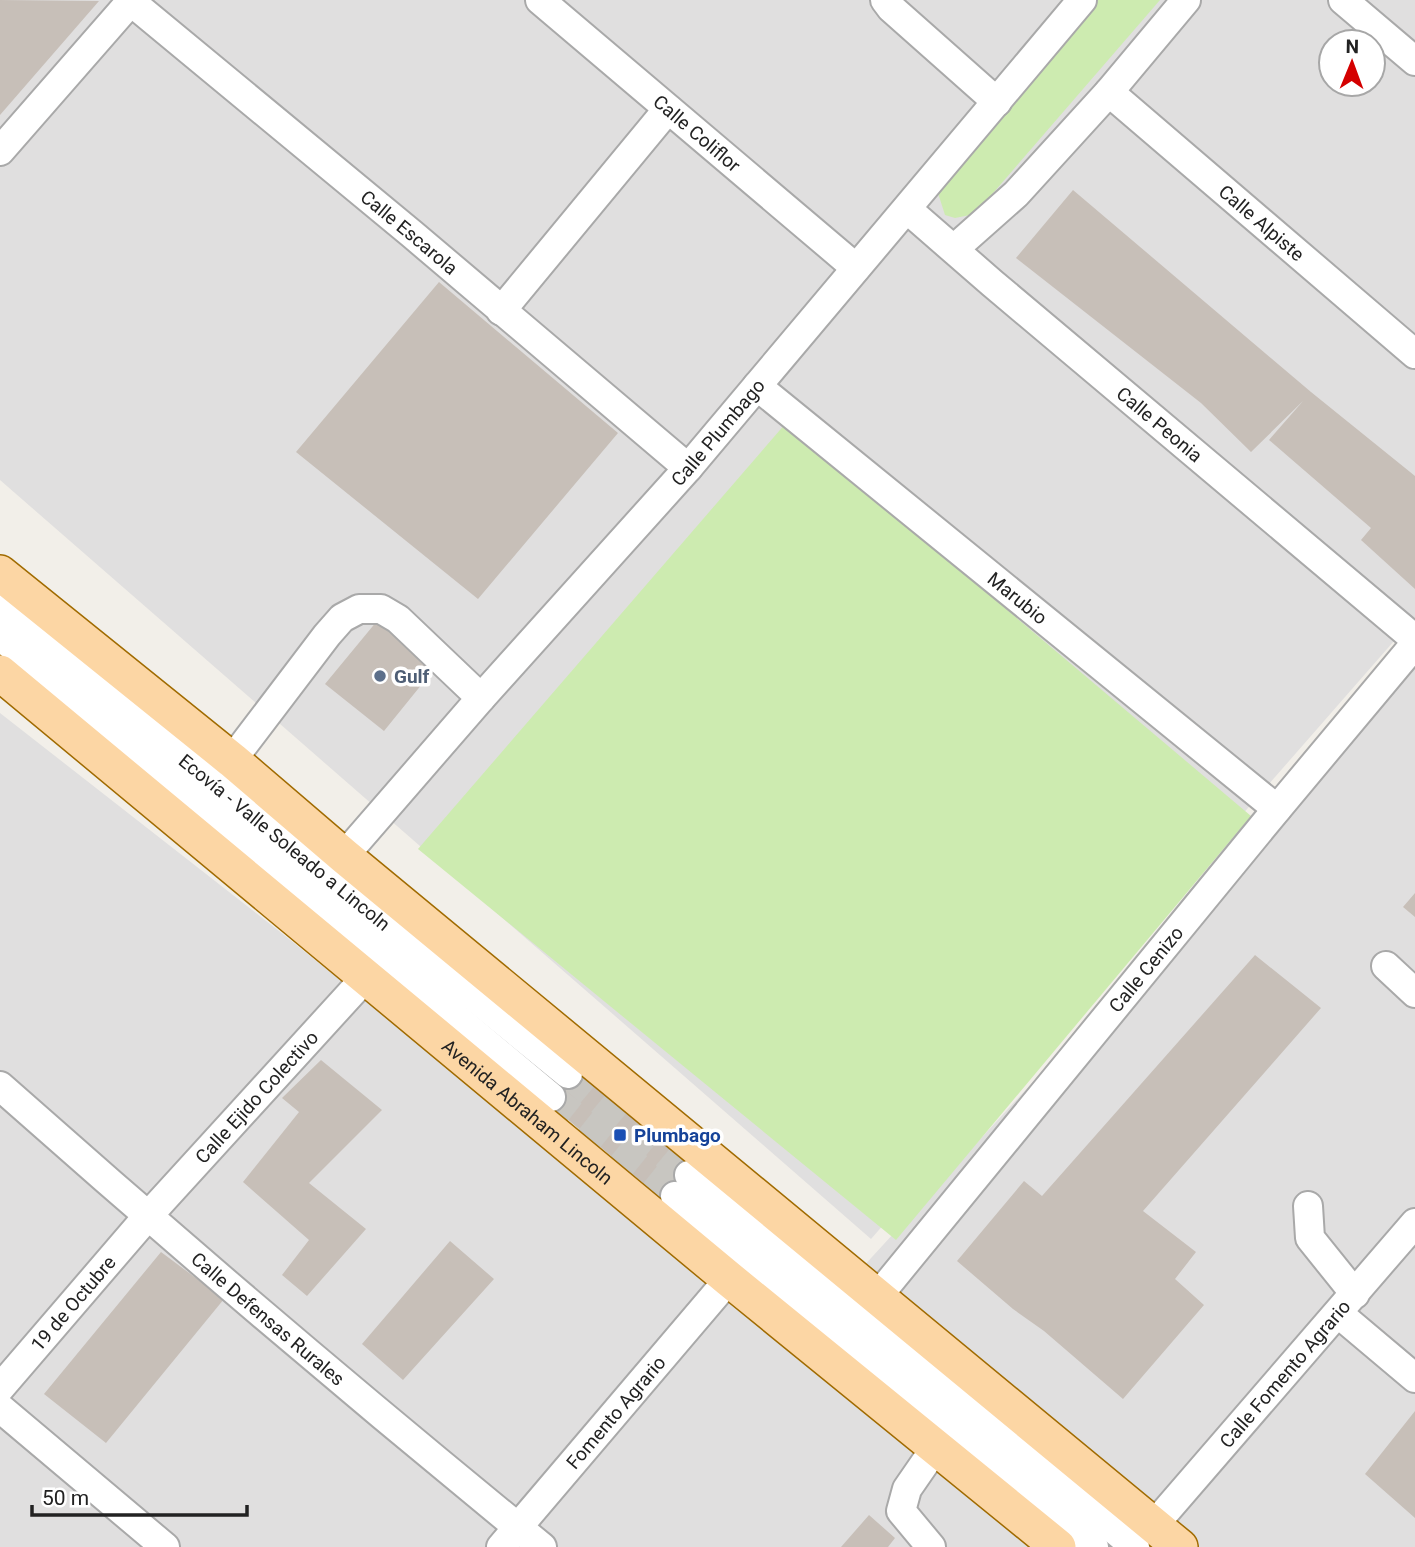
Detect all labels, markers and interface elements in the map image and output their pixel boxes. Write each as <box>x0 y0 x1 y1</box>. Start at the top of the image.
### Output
north arrow <box>1317 28 1387 98</box>
text: N <box>1345 35 1359 58</box>
street label: Calle Coliflor <box>649 90 746 177</box>
street label: Calle Alpiste <box>1214 180 1309 266</box>
street label: Calle Escarola <box>356 185 463 279</box>
street label: Calle Plumbago <box>666 374 770 491</box>
street label: Calle Peonia <box>1112 382 1207 467</box>
street label: Marubio <box>983 567 1052 629</box>
place label: Gulf <box>394 665 430 688</box>
marker: Gulf <box>372 668 388 684</box>
street label: Ecovía - Valle Soleado a Lincoln <box>175 749 395 935</box>
street label: Calle Cenizo <box>1104 921 1188 1017</box>
street label: Calle Ejido Colectivo <box>190 1026 323 1168</box>
street label: Avenida Abraham Lincoln <box>438 1034 618 1189</box>
place label: Plumbago <box>634 1124 721 1147</box>
marker: Plumbago <box>612 1127 628 1143</box>
street label: Calle Defensas Rurales <box>187 1247 349 1390</box>
street label: 19 de Octubre <box>26 1251 120 1355</box>
street label: Calle Fomento Agrario <box>1215 1295 1355 1452</box>
street label: Fomento Agrario <box>561 1351 670 1473</box>
scale bar <box>32 1474 247 1518</box>
text: 50 m <box>42 1486 89 1510</box>

